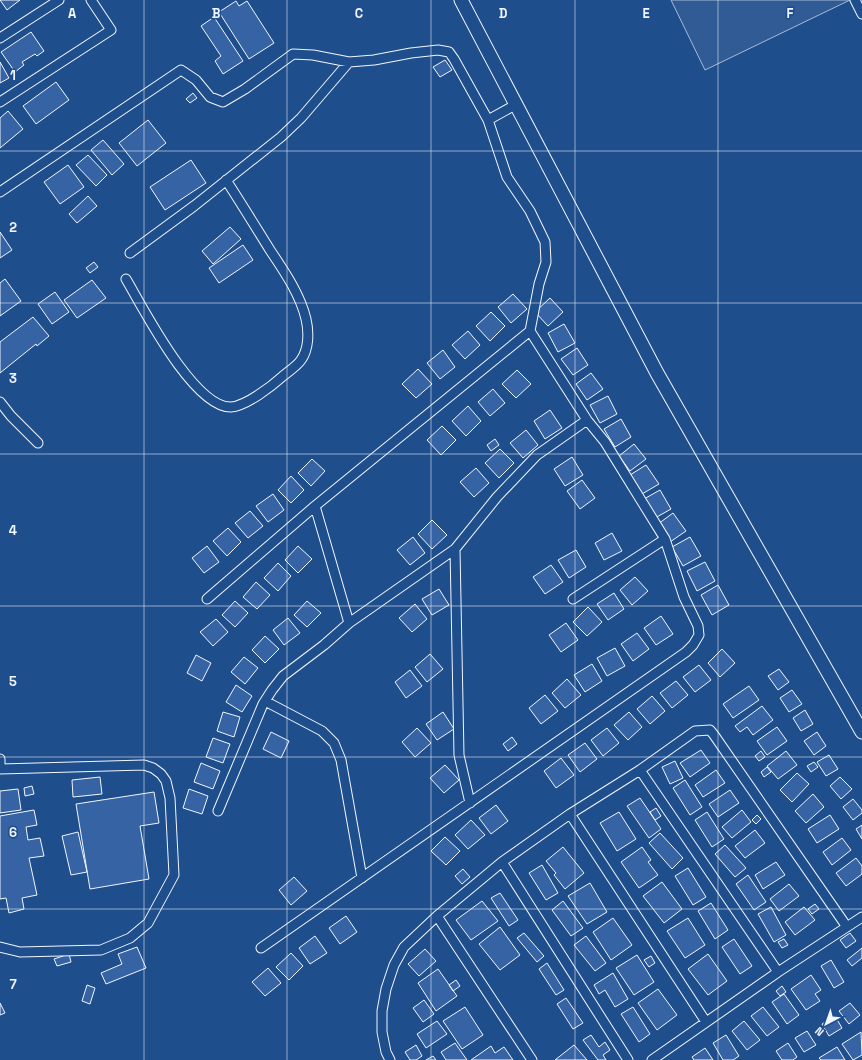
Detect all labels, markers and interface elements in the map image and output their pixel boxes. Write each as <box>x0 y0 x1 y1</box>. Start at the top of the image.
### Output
text: A <box>68 5 77 22</box>
text: B <box>212 5 221 22</box>
text: C <box>355 5 363 22</box>
text: D <box>499 5 508 22</box>
text: E <box>642 5 650 22</box>
text: F <box>787 5 794 22</box>
text: 1 <box>10 67 16 84</box>
text: 2 <box>9 219 17 236</box>
text: 3 <box>9 370 17 387</box>
text: 4 <box>9 522 17 539</box>
text: 5 <box>9 673 17 690</box>
text: 6 <box>9 824 17 841</box>
text: 7 <box>9 976 17 993</box>
north arrow <box>806 1004 846 1044</box>
text: N <box>812 1024 827 1039</box>

